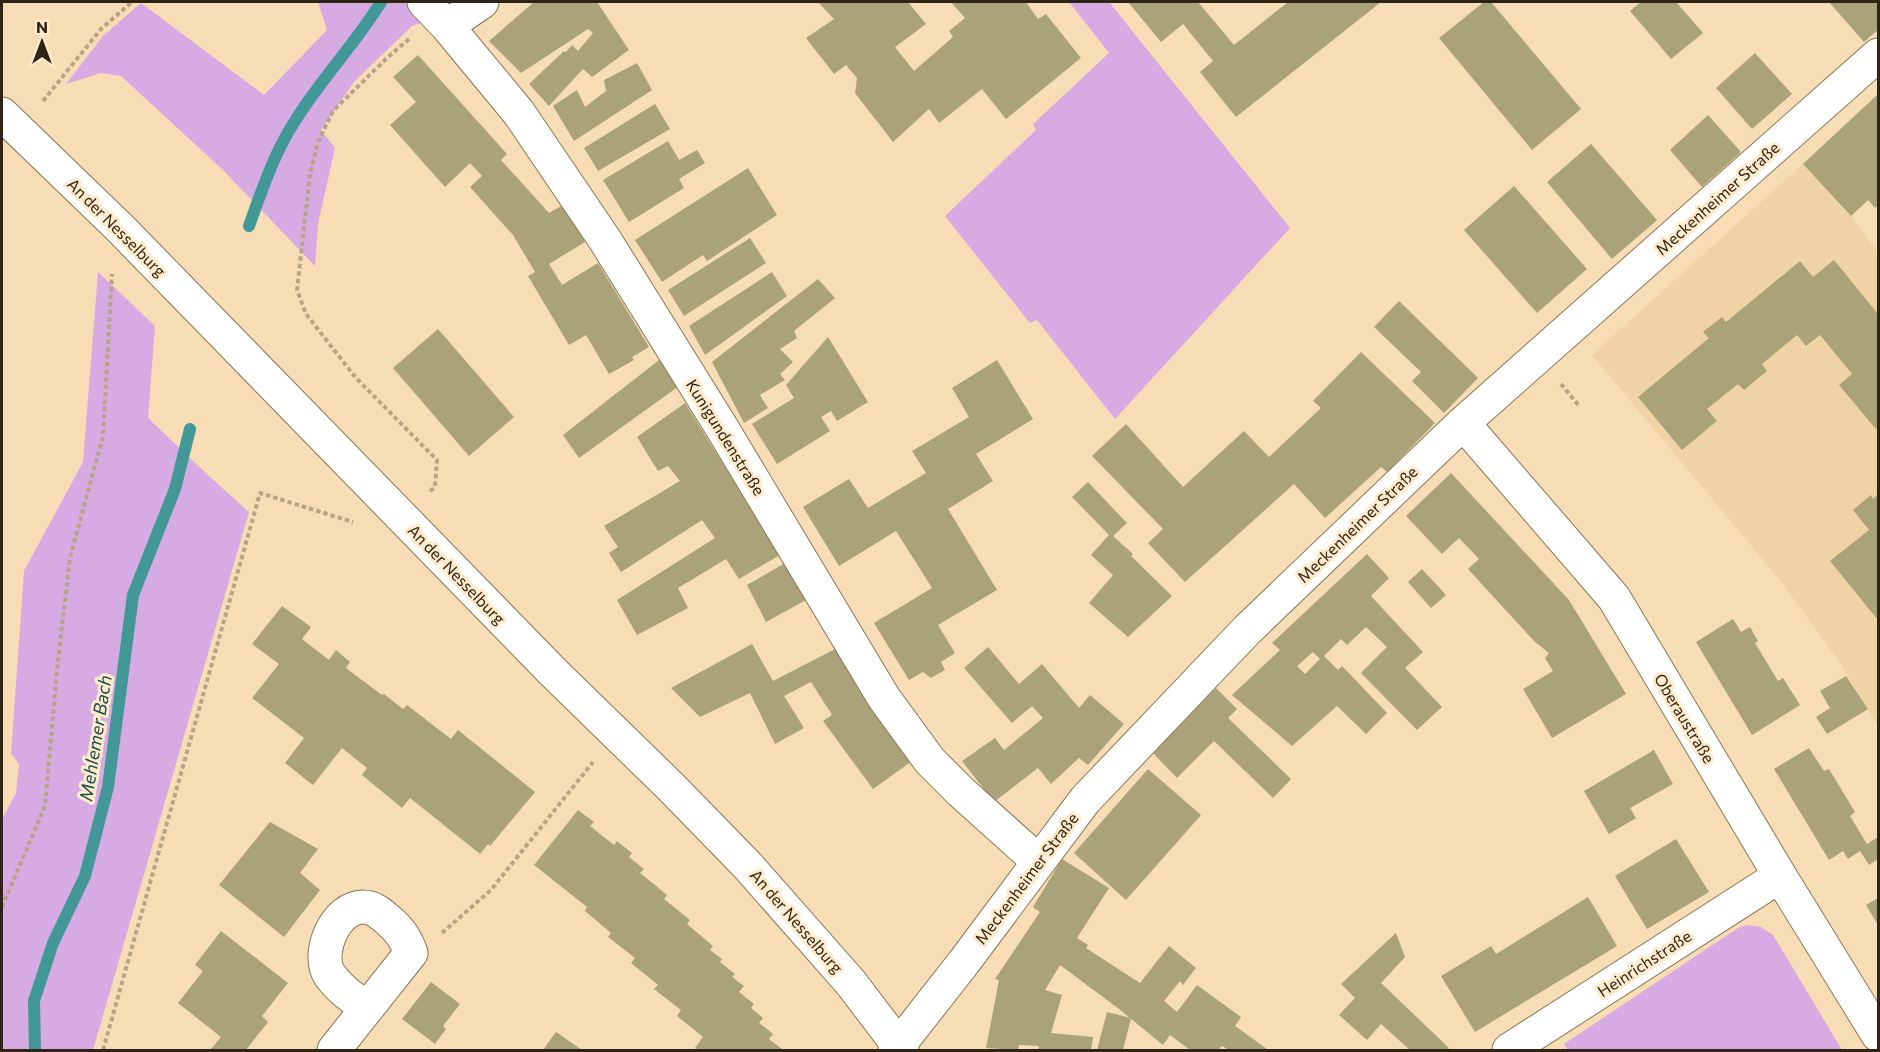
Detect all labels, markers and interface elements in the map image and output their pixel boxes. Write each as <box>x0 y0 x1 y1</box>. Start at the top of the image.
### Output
north arrow <box>12 12 72 72</box>
text: N <box>36 17 48 36</box>
street label: Meckenheimer Straße <box>1651 138 1783 258</box>
street label: An der Nesselburg <box>64 174 170 280</box>
street label: Kunigundenstraße <box>683 376 769 498</box>
street label: Meckenheimer Straße <box>1293 462 1421 586</box>
street label: An der Nesselburg <box>405 520 510 628</box>
street label: Oberaustraße <box>1651 670 1719 766</box>
water label: Mehlemer Bach <box>74 673 116 803</box>
street label: Meckenheimer Straße <box>970 809 1082 947</box>
street label: An der Nesselburg <box>747 865 847 977</box>
street label: Heinrichstraße <box>1594 926 1694 1000</box>

